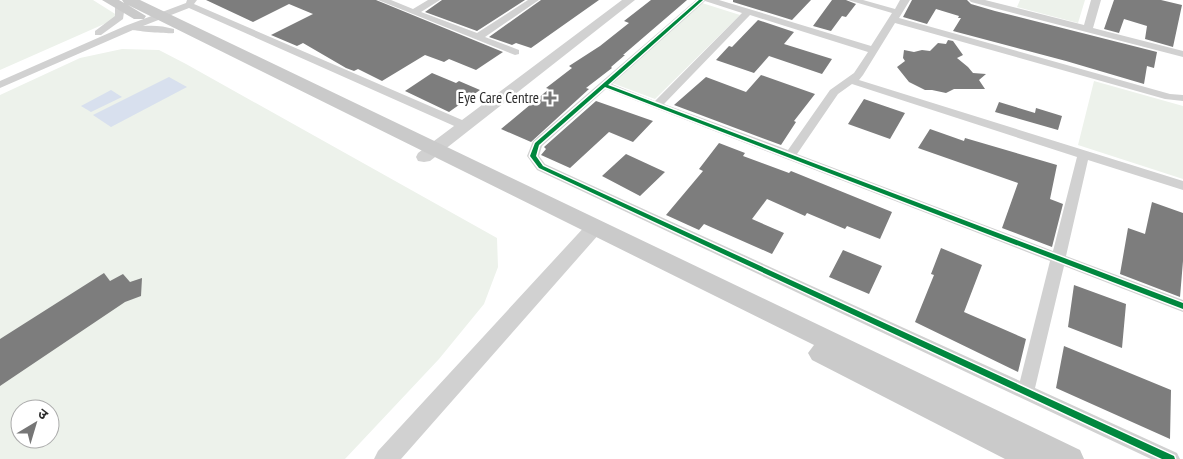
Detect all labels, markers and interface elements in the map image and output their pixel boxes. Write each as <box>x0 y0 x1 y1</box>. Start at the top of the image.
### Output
place label: Eye Care Centre <box>458 88 539 107</box>
marker: Eye Care Centre <box>543 91 557 105</box>
north arrow <box>10 399 60 449</box>
text: उ <box>34 404 52 424</box>

